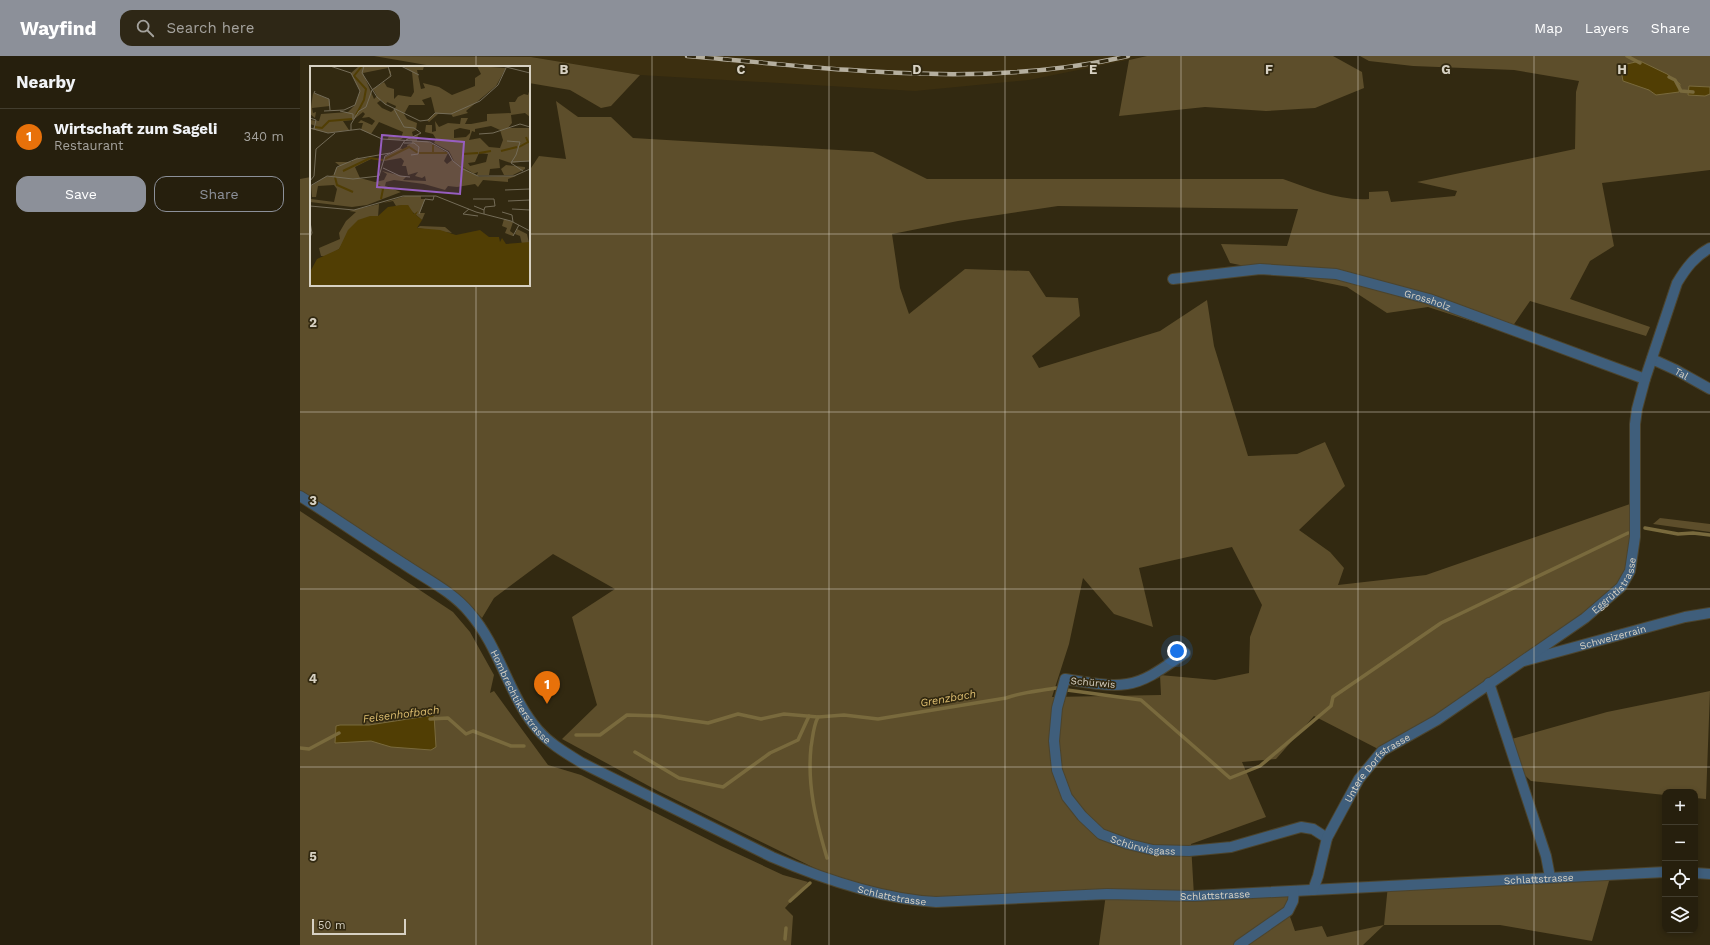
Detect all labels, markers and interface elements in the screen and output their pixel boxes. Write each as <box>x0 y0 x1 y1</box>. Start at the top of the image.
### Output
search box <box>120 10 400 46</box>
text: Wayfind <box>20 17 96 40</box>
icon: search <box>134 17 156 39</box>
text: Search here <box>166 19 254 37</box>
text: Map <box>1534 20 1563 36</box>
text: Layers <box>1585 20 1629 36</box>
text: Share <box>1651 20 1690 36</box>
text: B <box>560 62 569 77</box>
text: C <box>737 62 746 77</box>
text: D <box>912 62 922 77</box>
text: E <box>1089 62 1097 77</box>
text: F <box>1265 62 1273 77</box>
text: G <box>1441 62 1451 77</box>
text: H <box>1617 62 1627 77</box>
inset map <box>310 66 530 286</box>
text: Nearby <box>16 72 75 92</box>
text: Wirtschaft zum Sageli <box>54 120 217 138</box>
text: 1 <box>26 129 32 144</box>
text: 340 m <box>244 129 284 144</box>
text: Restaurant <box>54 138 124 153</box>
button: Save <box>16 176 146 212</box>
button: Share <box>154 176 284 212</box>
street label: Grossholz <box>1403 288 1452 313</box>
text: 2 <box>309 315 317 330</box>
street label: Tal <box>1673 365 1690 382</box>
text: 3 <box>309 493 317 508</box>
street label: Eggrütistrasse <box>1589 556 1638 616</box>
street label: Schweizerrain <box>1578 623 1647 652</box>
your location <box>1167 641 1187 661</box>
street label: Hombrechtikerstrasse <box>488 648 553 746</box>
text: 4 <box>309 671 318 686</box>
pin: 1 <box>534 671 560 704</box>
street label: Schürwis <box>1070 675 1116 690</box>
water label: Grenzbach <box>919 687 977 710</box>
water label: Felsenhofbach <box>362 703 440 726</box>
street label: Untere Dorfstrasse <box>1342 731 1412 804</box>
map controls <box>1662 789 1698 933</box>
button: + <box>1662 789 1698 825</box>
button: − <box>1662 825 1698 861</box>
street label: Schürwisgass <box>1109 833 1176 857</box>
text: 5 <box>309 849 317 864</box>
button: locate <box>1662 861 1698 897</box>
street label: Schlattstrasse <box>1503 872 1574 886</box>
street label: Schlattstrasse <box>856 883 927 907</box>
street label: Schlattstrasse <box>1180 888 1251 902</box>
button: layers <box>1662 897 1698 933</box>
scale bar <box>312 917 406 936</box>
text: 50 m <box>318 919 345 932</box>

